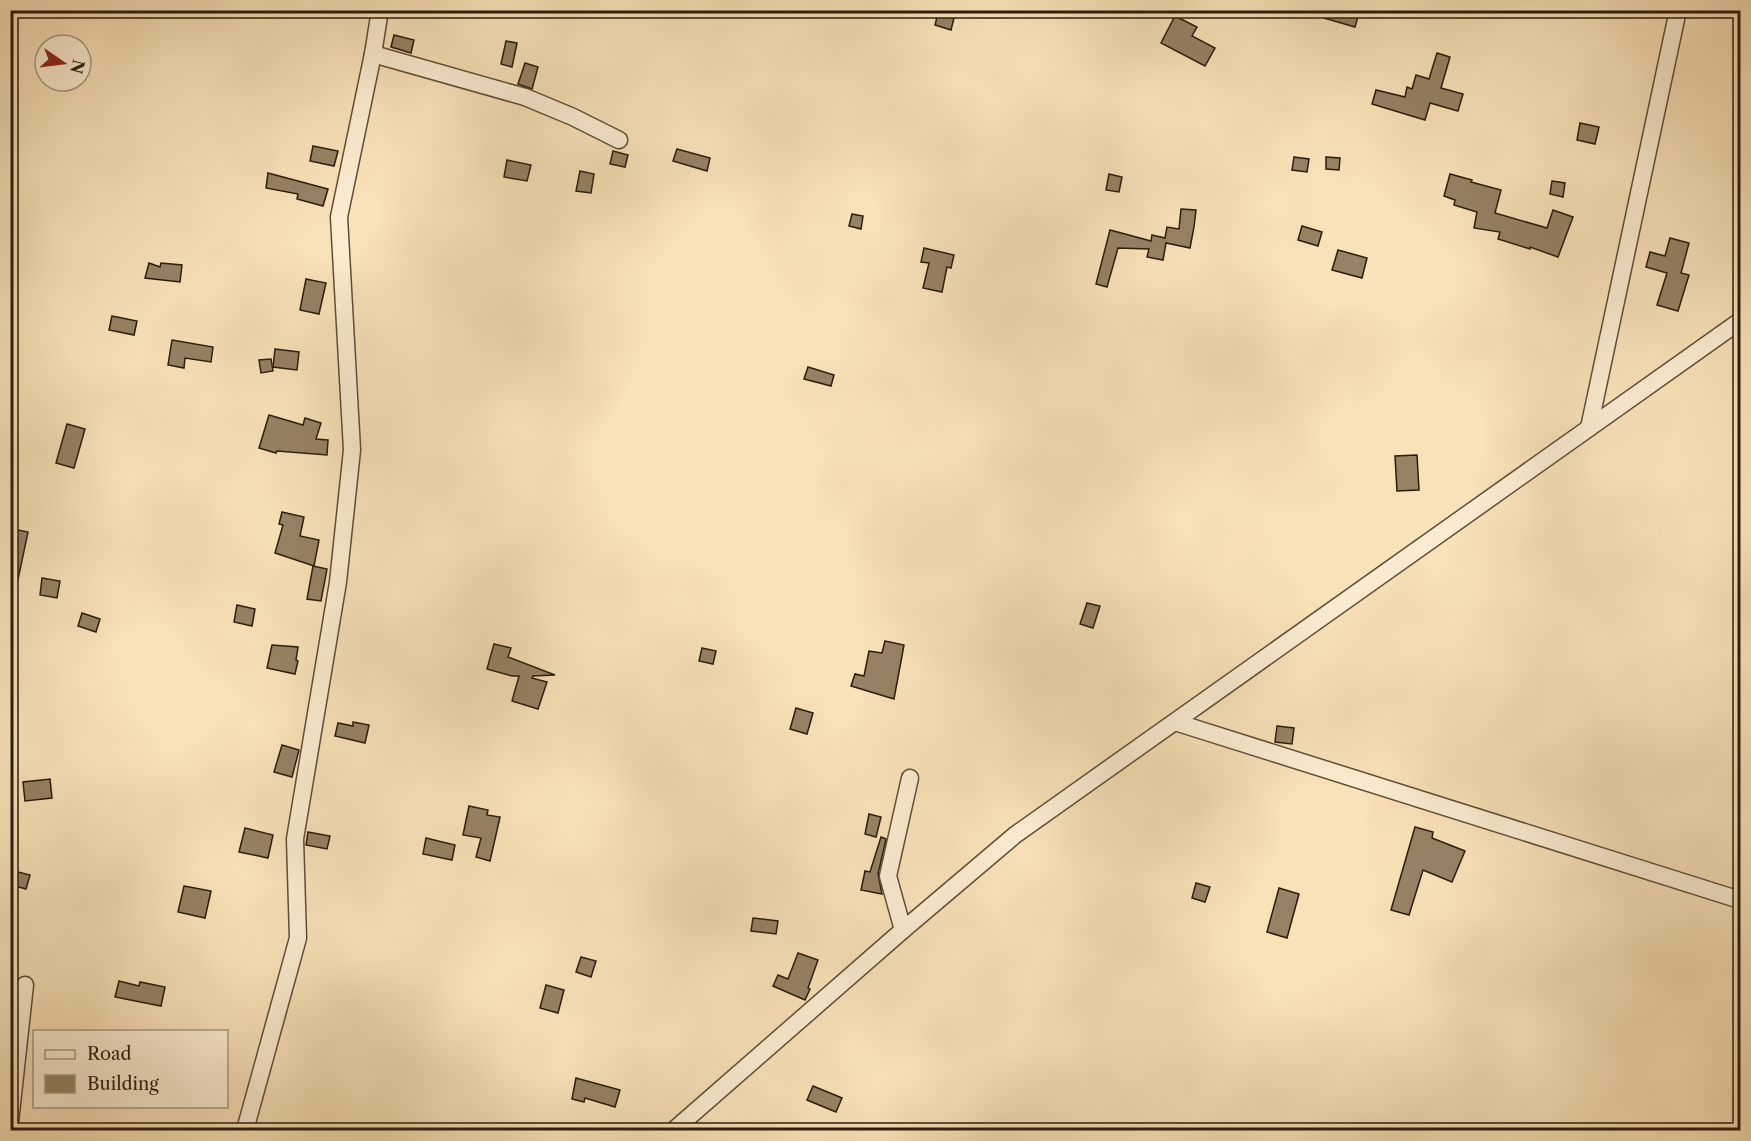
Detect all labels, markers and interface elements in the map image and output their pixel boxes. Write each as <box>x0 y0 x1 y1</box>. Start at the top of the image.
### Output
north arrow <box>33 33 93 93</box>
text: N <box>66 57 89 76</box>
legend <box>33 1030 228 1108</box>
text: Road <box>87 1043 132 1065</box>
text: Building <box>87 1073 159 1095</box>

